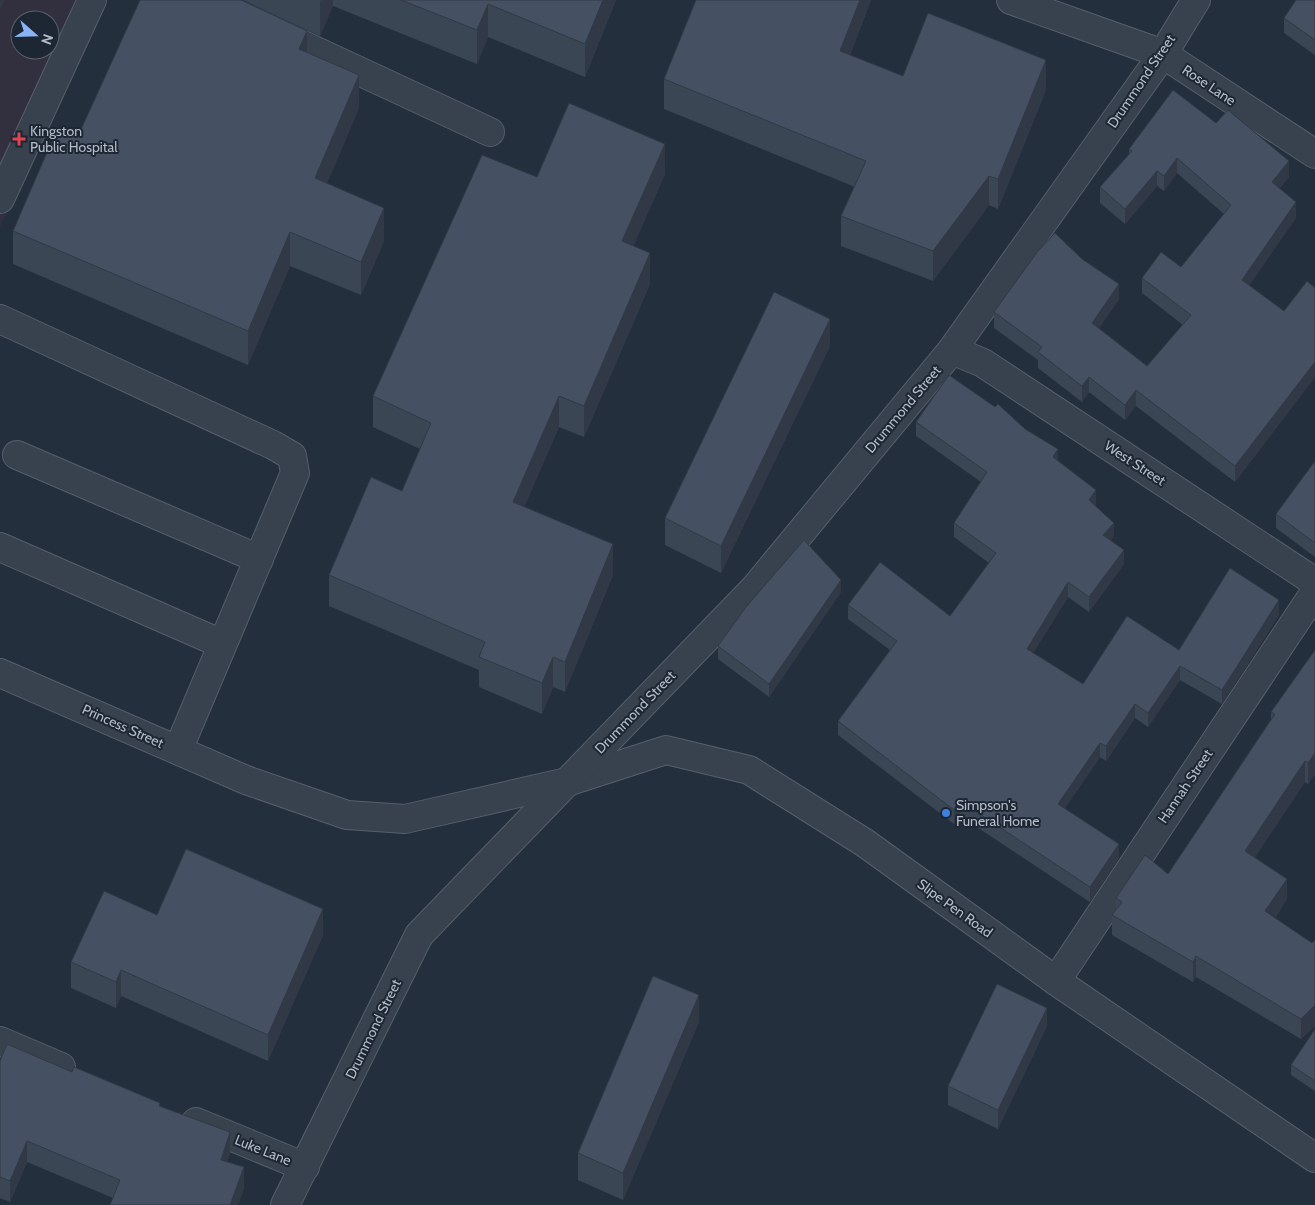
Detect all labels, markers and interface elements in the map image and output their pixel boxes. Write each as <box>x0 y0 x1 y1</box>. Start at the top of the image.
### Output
north arrow <box>10 10 60 60</box>
street label: Drummond Street <box>1103 31 1179 131</box>
text: N <box>37 32 57 47</box>
street label: Rose Lane <box>1179 61 1239 109</box>
place label: Kingston Public Hospital <box>30 122 118 156</box>
marker: Kingston Public Hospital <box>12 132 26 146</box>
street label: Drummond Street <box>861 361 945 456</box>
street label: West Street <box>1101 437 1169 490</box>
street label: Drummond Street <box>591 666 679 757</box>
street label: Princess Street <box>79 700 167 752</box>
street label: Hannah Street <box>1154 745 1217 826</box>
place label: Simpson's Funeral Home <box>956 796 1039 830</box>
marker: Simpson's Funeral Home <box>940 807 952 819</box>
street label: Slipe Pen Road <box>914 875 996 941</box>
street label: Drummond Street <box>341 976 405 1082</box>
street label: Luke Lane <box>232 1131 294 1169</box>

